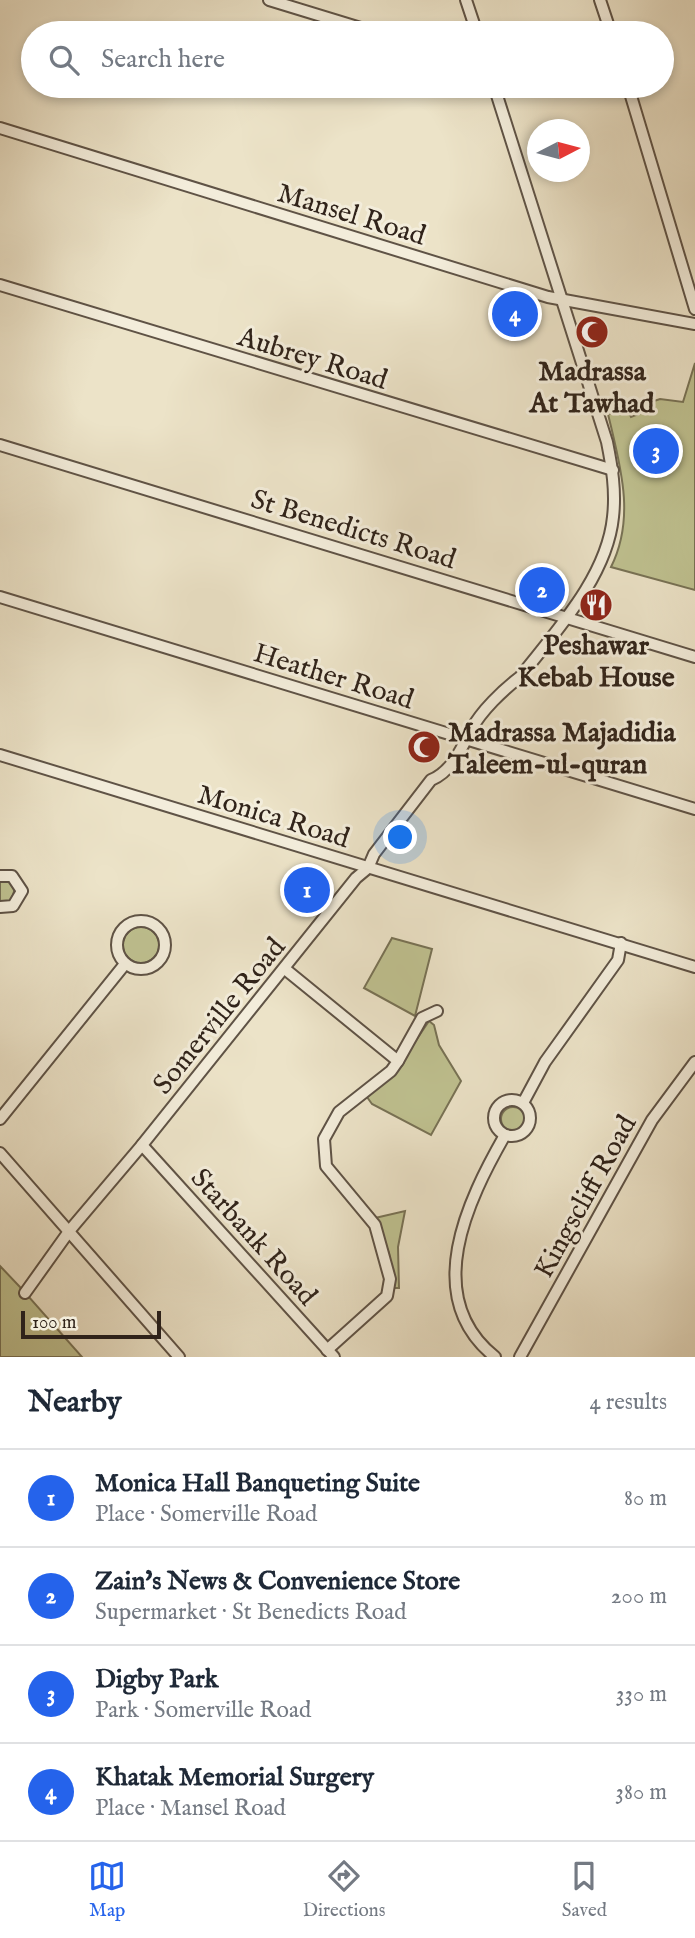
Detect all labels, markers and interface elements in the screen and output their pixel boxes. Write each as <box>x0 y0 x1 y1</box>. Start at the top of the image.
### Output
search box <box>21 21 674 98</box>
icon: search <box>45 41 83 79</box>
text: Search here <box>101 43 225 76</box>
north arrow <box>527 119 590 182</box>
street label: Mansel Road <box>273 176 430 255</box>
pin: 4 <box>492 288 538 340</box>
mosque icon: Madrassa At Tawhad <box>573 313 611 351</box>
street label: Aubrey Road <box>232 320 391 399</box>
place label: Madrassa At Tawhad <box>529 355 655 422</box>
pin: 3 <box>633 425 679 477</box>
street label: St Benedicts Road <box>247 483 460 578</box>
pin: 2 <box>519 564 565 616</box>
restaurant icon: Peshawar Kebab House <box>577 586 615 624</box>
place label: Peshawar Kebab House <box>517 629 675 696</box>
street label: Heather Road <box>249 636 418 718</box>
place label: Madrassa Majadidia Taleem-ul-quran <box>447 716 677 783</box>
mosque icon: Madrassa Majadidia Taleem-ul-quran <box>405 728 443 766</box>
street label: Monica Road <box>193 778 353 857</box>
your location <box>383 820 417 854</box>
pin: 1 <box>284 864 330 916</box>
street label: Somerville Road <box>146 931 294 1102</box>
street label: Kingscliff Road <box>527 1110 645 1285</box>
street label: Starbank Road <box>182 1162 324 1314</box>
scale bar <box>21 1308 161 1340</box>
text: 100 m <box>32 1311 76 1335</box>
text: Nearby <box>28 1384 121 1422</box>
text: 4 results <box>589 1388 667 1417</box>
text: Monica Hall Banqueting Suite <box>95 1467 420 1500</box>
text: 1 <box>47 1484 55 1513</box>
text: 80 m <box>624 1484 667 1513</box>
text: Place · Somerville Road <box>95 1500 317 1529</box>
text: Zain's News & Convenience Store <box>95 1565 460 1598</box>
text: 2 <box>46 1582 56 1611</box>
text: 200 m <box>611 1582 667 1611</box>
text: Supermarket · St Benedicts Road <box>95 1598 406 1627</box>
text: Digby Park <box>95 1663 219 1696</box>
text: 3 <box>47 1680 55 1709</box>
text: 330 m <box>616 1680 667 1709</box>
text: Park · Somerville Road <box>95 1696 311 1725</box>
text: Khatak Memorial Surgery <box>95 1761 374 1794</box>
text: 4 <box>45 1778 57 1807</box>
text: 380 m <box>615 1778 667 1807</box>
text: Place · Mansel Road <box>95 1794 286 1823</box>
tab: Map <box>88 1857 126 1923</box>
tab: Directions <box>303 1857 385 1923</box>
tab: Saved <box>562 1857 607 1923</box>

